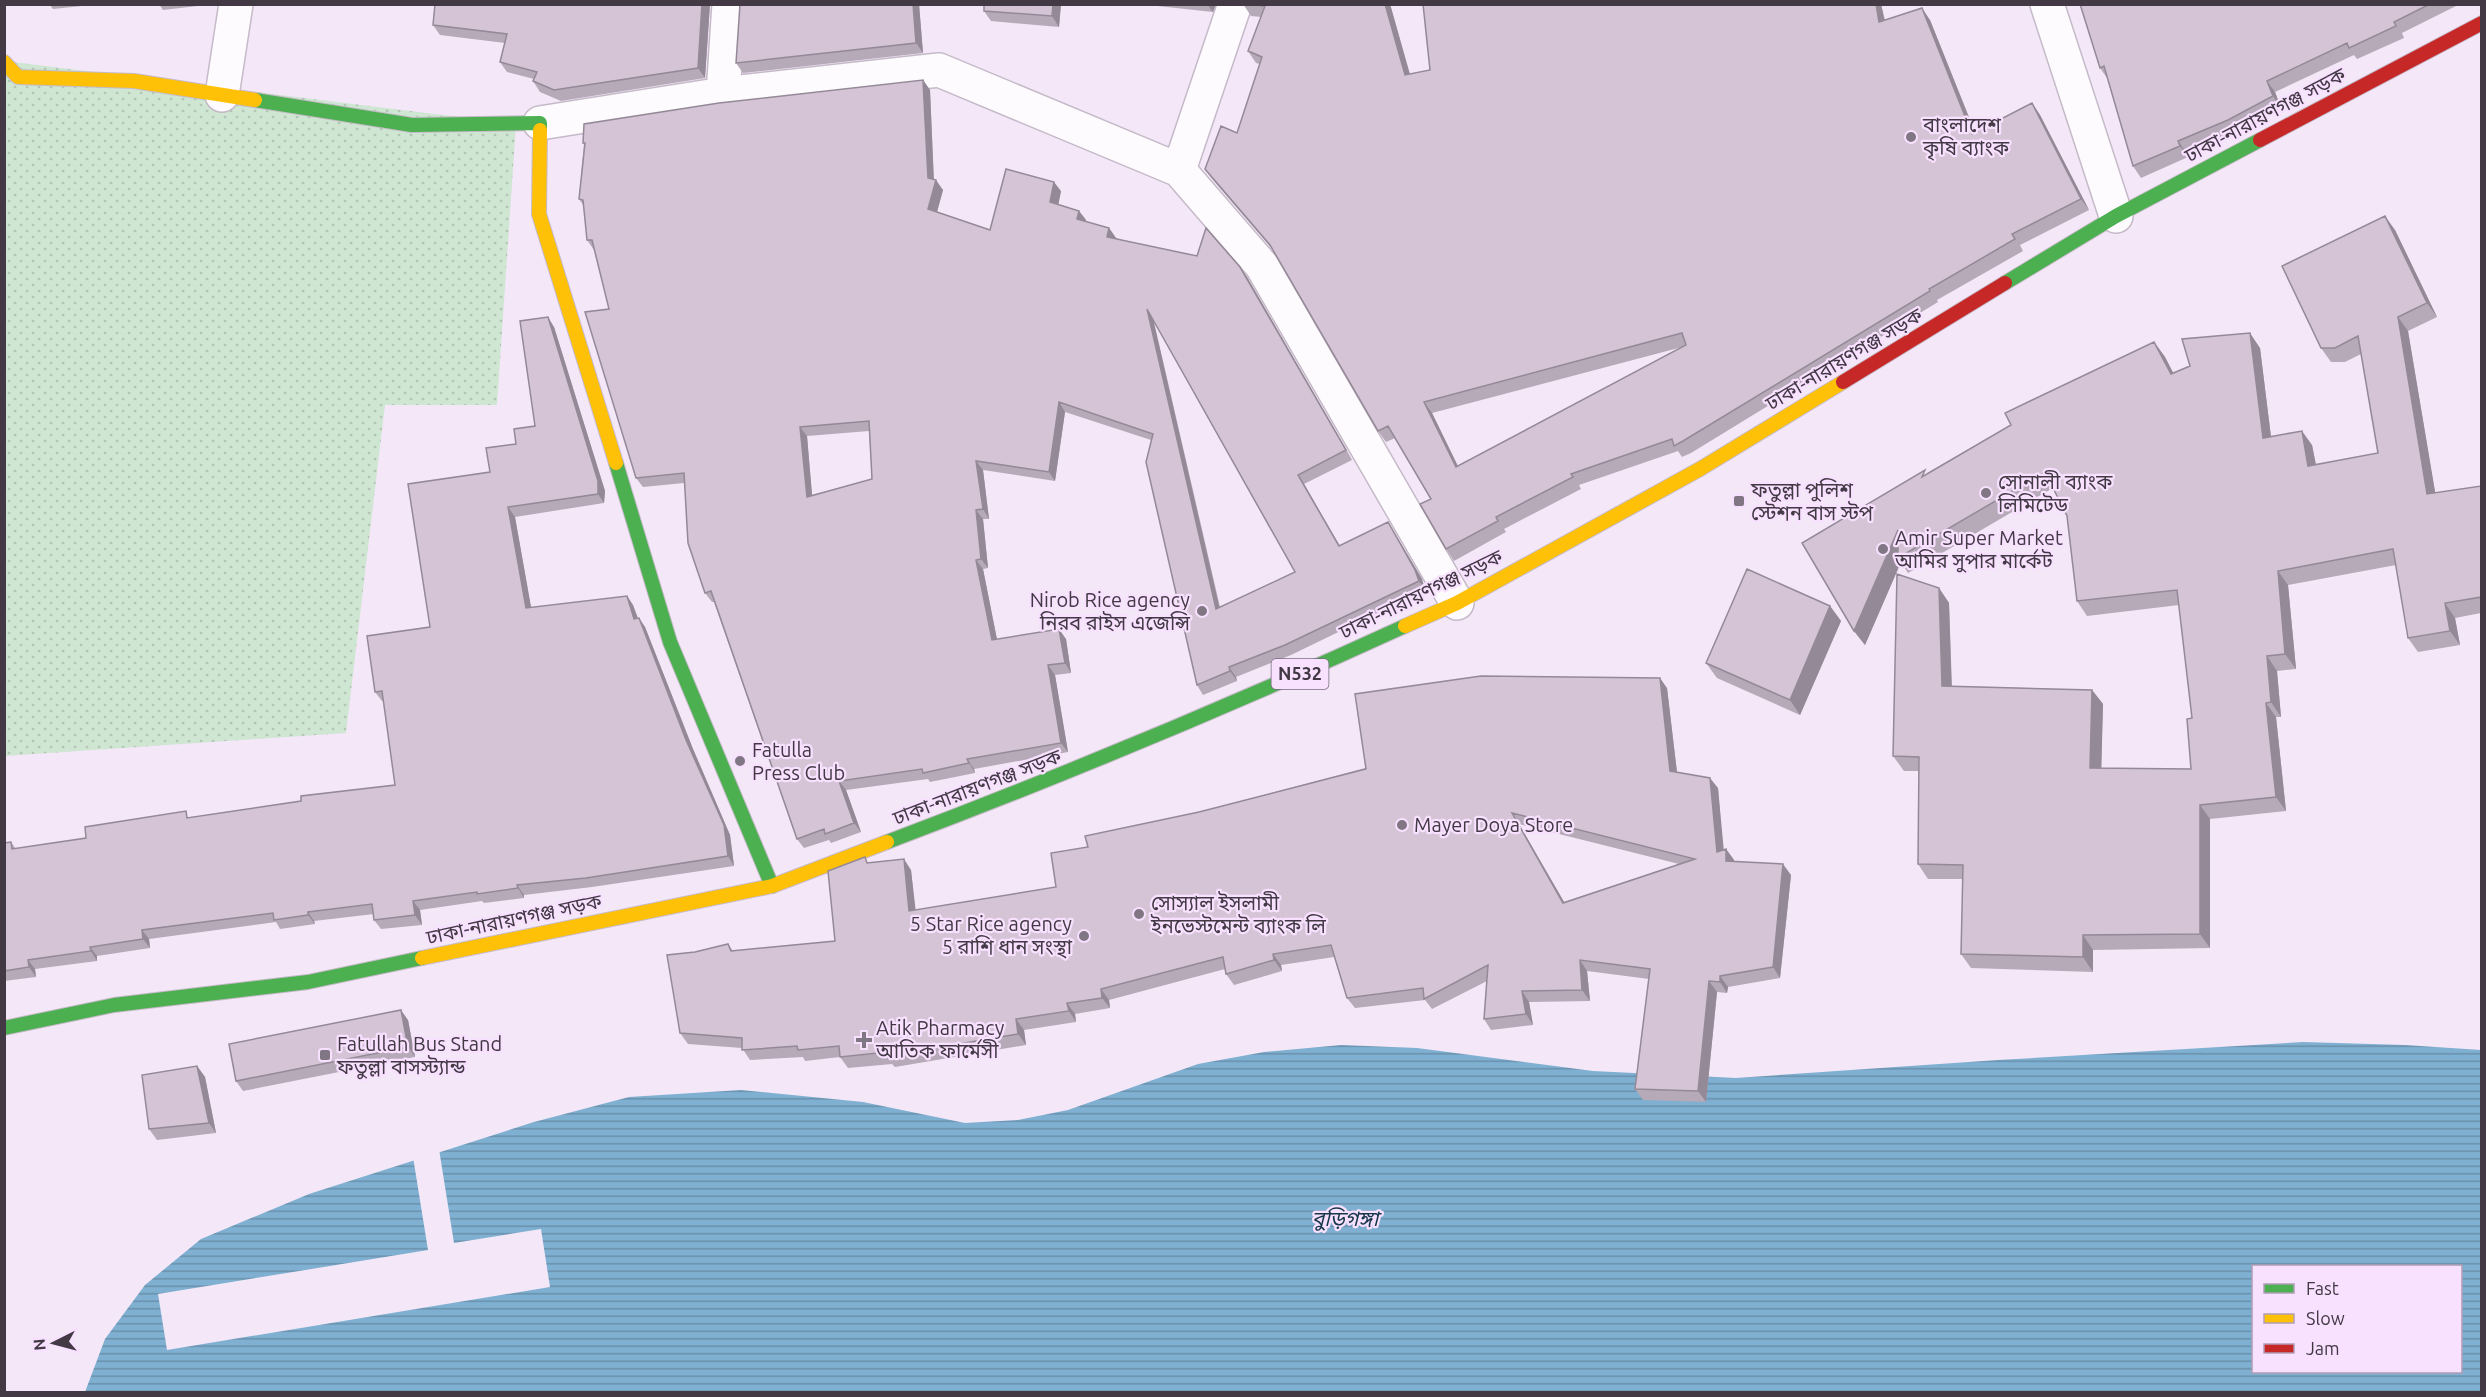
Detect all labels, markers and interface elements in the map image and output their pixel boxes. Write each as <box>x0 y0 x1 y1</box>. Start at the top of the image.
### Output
street label: ঢাকা-নারায়ণগঞ্জ সড়ক <box>2180 62 2350 167</box>
place label: বাংলাদেশ কৃষি ব্যাংক <box>1922 113 2010 161</box>
marker: বাংলাদেশ কৃষি ব্যাংক <box>1904 130 1918 144</box>
street label: ঢাকা-নারায়ণগঞ্জ সড়ক <box>1760 302 1927 415</box>
place label: সোনালী ব্যাংক লিমিটেড <box>1997 470 2113 516</box>
place label: ফতুল্লা পুলিশ স্টেশন বাস স্টপ <box>1750 478 1874 524</box>
marker: সোনালী ব্যাংক লিমিটেড <box>1979 486 1993 500</box>
marker: ফতুল্লা পুলিশ স্টেশন বাস স্টপ <box>1732 494 1746 508</box>
place label: Amir Super Market আমির সুপার মার্কেট <box>1894 526 2063 573</box>
marker: Amir Super Market আমির সুপার মার্কেট <box>1876 542 1890 556</box>
street label: ঢাকা-নারায়ণগঞ্জ সড়ক <box>1335 544 1507 643</box>
place label: Nirob Rice agency নিরব রাইস এজেন্সি <box>1030 588 1190 634</box>
marker: Nirob Rice agency নিরব রাইস এজেন্সি <box>1195 604 1209 618</box>
road number: N532 <box>1272 659 1328 689</box>
place label: Fatulla Press Club <box>752 738 845 784</box>
street label: ঢাকা-নারায়ণগঞ্জ সড়ক <box>888 743 1065 830</box>
marker: Fatulla Press Club <box>733 754 747 768</box>
place label: Mayer Doya Store <box>1414 813 1573 836</box>
marker: Mayer Doya Store <box>1395 818 1409 832</box>
street label: ঢাকা-নারায়ণগঞ্জ সড়ক <box>423 889 604 949</box>
place label: সোস্যাল ইসলামী ইনভেস্টমেন্ট ব্যাংক লি <box>1150 891 1326 937</box>
marker: সোস্যাল ইসলামী ইনভেস্টমেন্ট ব্যাংক লি <box>1132 907 1146 921</box>
place label: 5 Star Rice agency 5 রাশি ধান সংস্থা <box>910 912 1073 959</box>
marker: 5 Star Rice agency 5 রাশি ধান সংস্থা <box>1077 929 1091 943</box>
place label: Atik Pharmacy আতিক ফার্মেসী <box>875 1016 1005 1062</box>
place label: Fatullah Bus Stand ফতুল্লা বাসস্ট্যান্ড <box>336 1032 502 1080</box>
marker: Atik Pharmacy আতিক ফার্মেসী <box>857 1033 871 1047</box>
marker: Fatullah Bus Stand ফতুল্লা বাসস্ট্যান্ড <box>318 1048 332 1062</box>
water label: বুড়িগঙ্গা <box>1312 1206 1383 1231</box>
legend <box>2252 1265 2462 1373</box>
text: Fast <box>2306 1278 2339 1298</box>
text: Slow <box>2306 1308 2345 1328</box>
north arrow <box>24 1313 84 1373</box>
text: N <box>30 1338 49 1351</box>
text: Jam <box>2306 1338 2340 1358</box>

